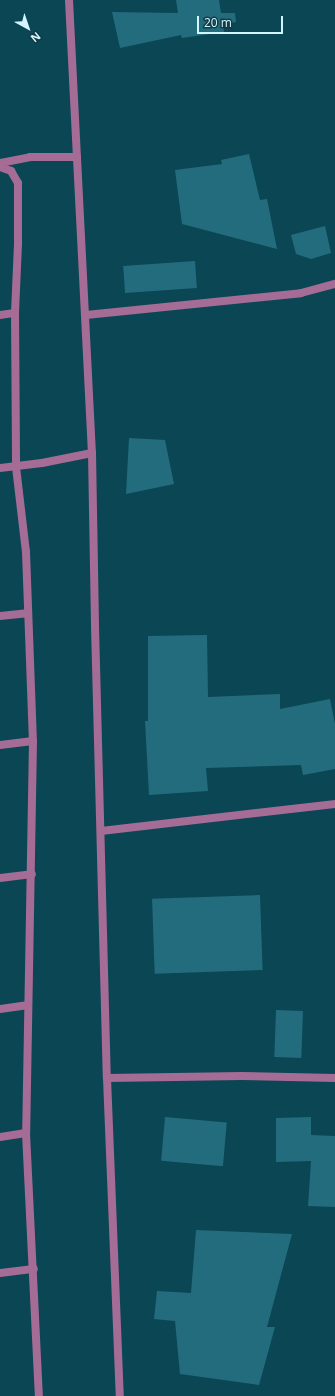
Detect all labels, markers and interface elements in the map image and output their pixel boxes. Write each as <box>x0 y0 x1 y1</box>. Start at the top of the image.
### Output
north arrow <box>8 8 48 48</box>
scale bar <box>199 8 285 34</box>
text: 20 m <box>204 14 232 31</box>
text: N <box>28 29 44 46</box>

